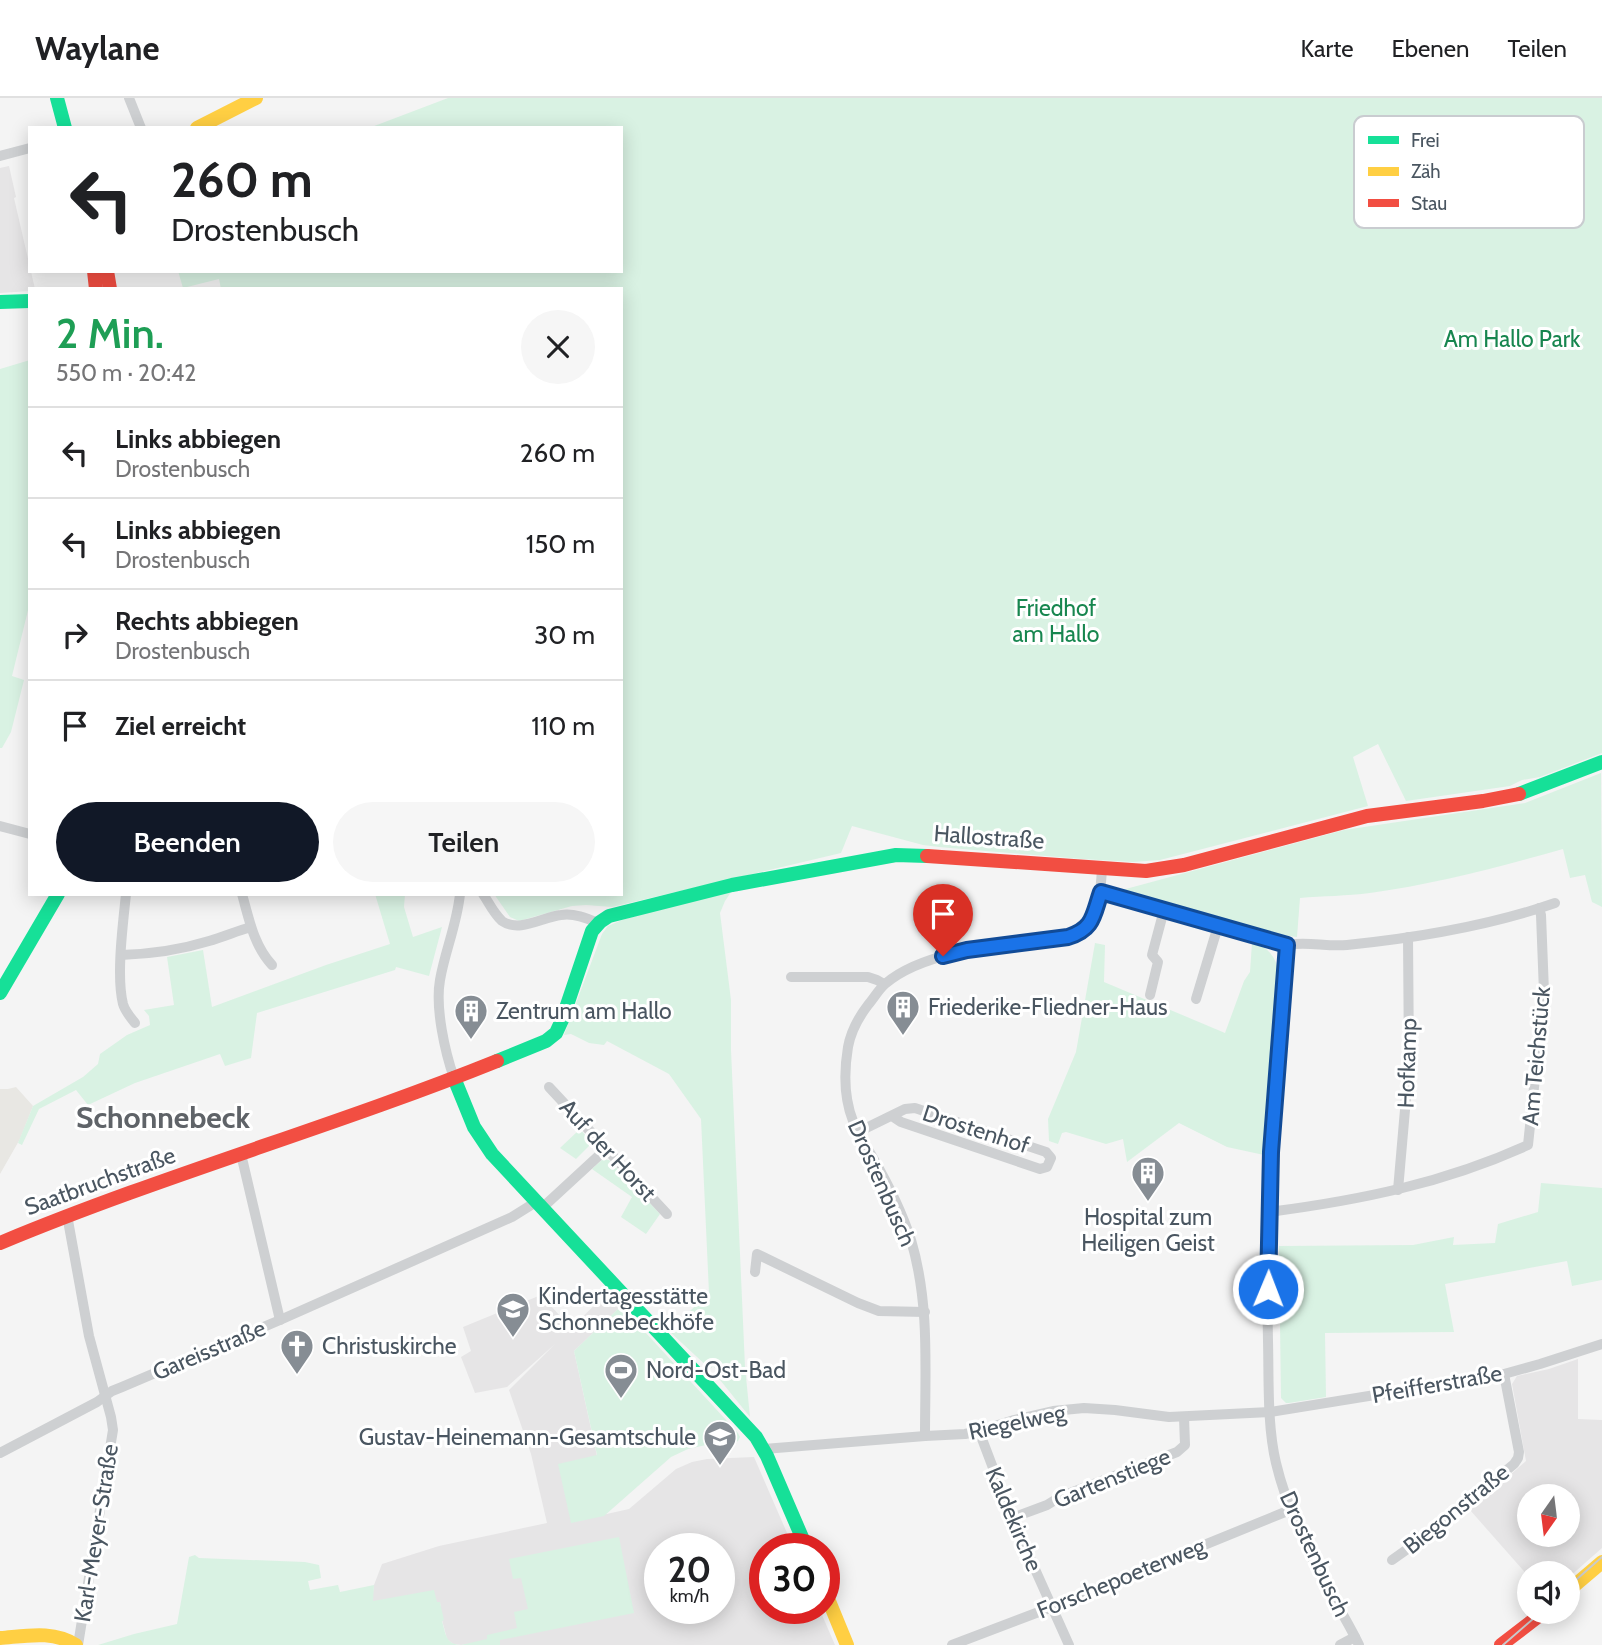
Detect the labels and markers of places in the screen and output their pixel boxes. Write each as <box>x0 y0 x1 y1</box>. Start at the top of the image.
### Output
pin <box>913 884 973 956</box>
building icon: Friederike-Fliedner-Haus <box>884 988 922 1037</box>
building icon: Zentrum am Hallo <box>452 992 490 1041</box>
place label: Friederike-Fliedner-Haus <box>928 993 1168 1021</box>
place label: Zentrum am Hallo <box>496 997 672 1025</box>
building icon: Hospital zum Heiligen Geist <box>1129 1154 1167 1203</box>
place label: Hospital zum Heiligen Geist <box>1081 1203 1215 1257</box>
place label: Kindertagesstätte Schonnebeckhöfe <box>538 1282 714 1336</box>
school or university icon: Kindertagesstätte Schonnebeckhöfe <box>494 1290 532 1339</box>
church icon: Christuskirche <box>278 1327 316 1376</box>
place label: Christuskirche <box>322 1332 457 1360</box>
sports icon: Nord-Ost-Bad <box>602 1351 640 1400</box>
place label: Nord-Ost-Bad <box>646 1356 786 1384</box>
school or university icon: Gustav-Heinemann-Gesamtschule <box>701 1418 739 1467</box>
place label: Gustav-Heinemann-Gesamtschule <box>359 1423 696 1451</box>

